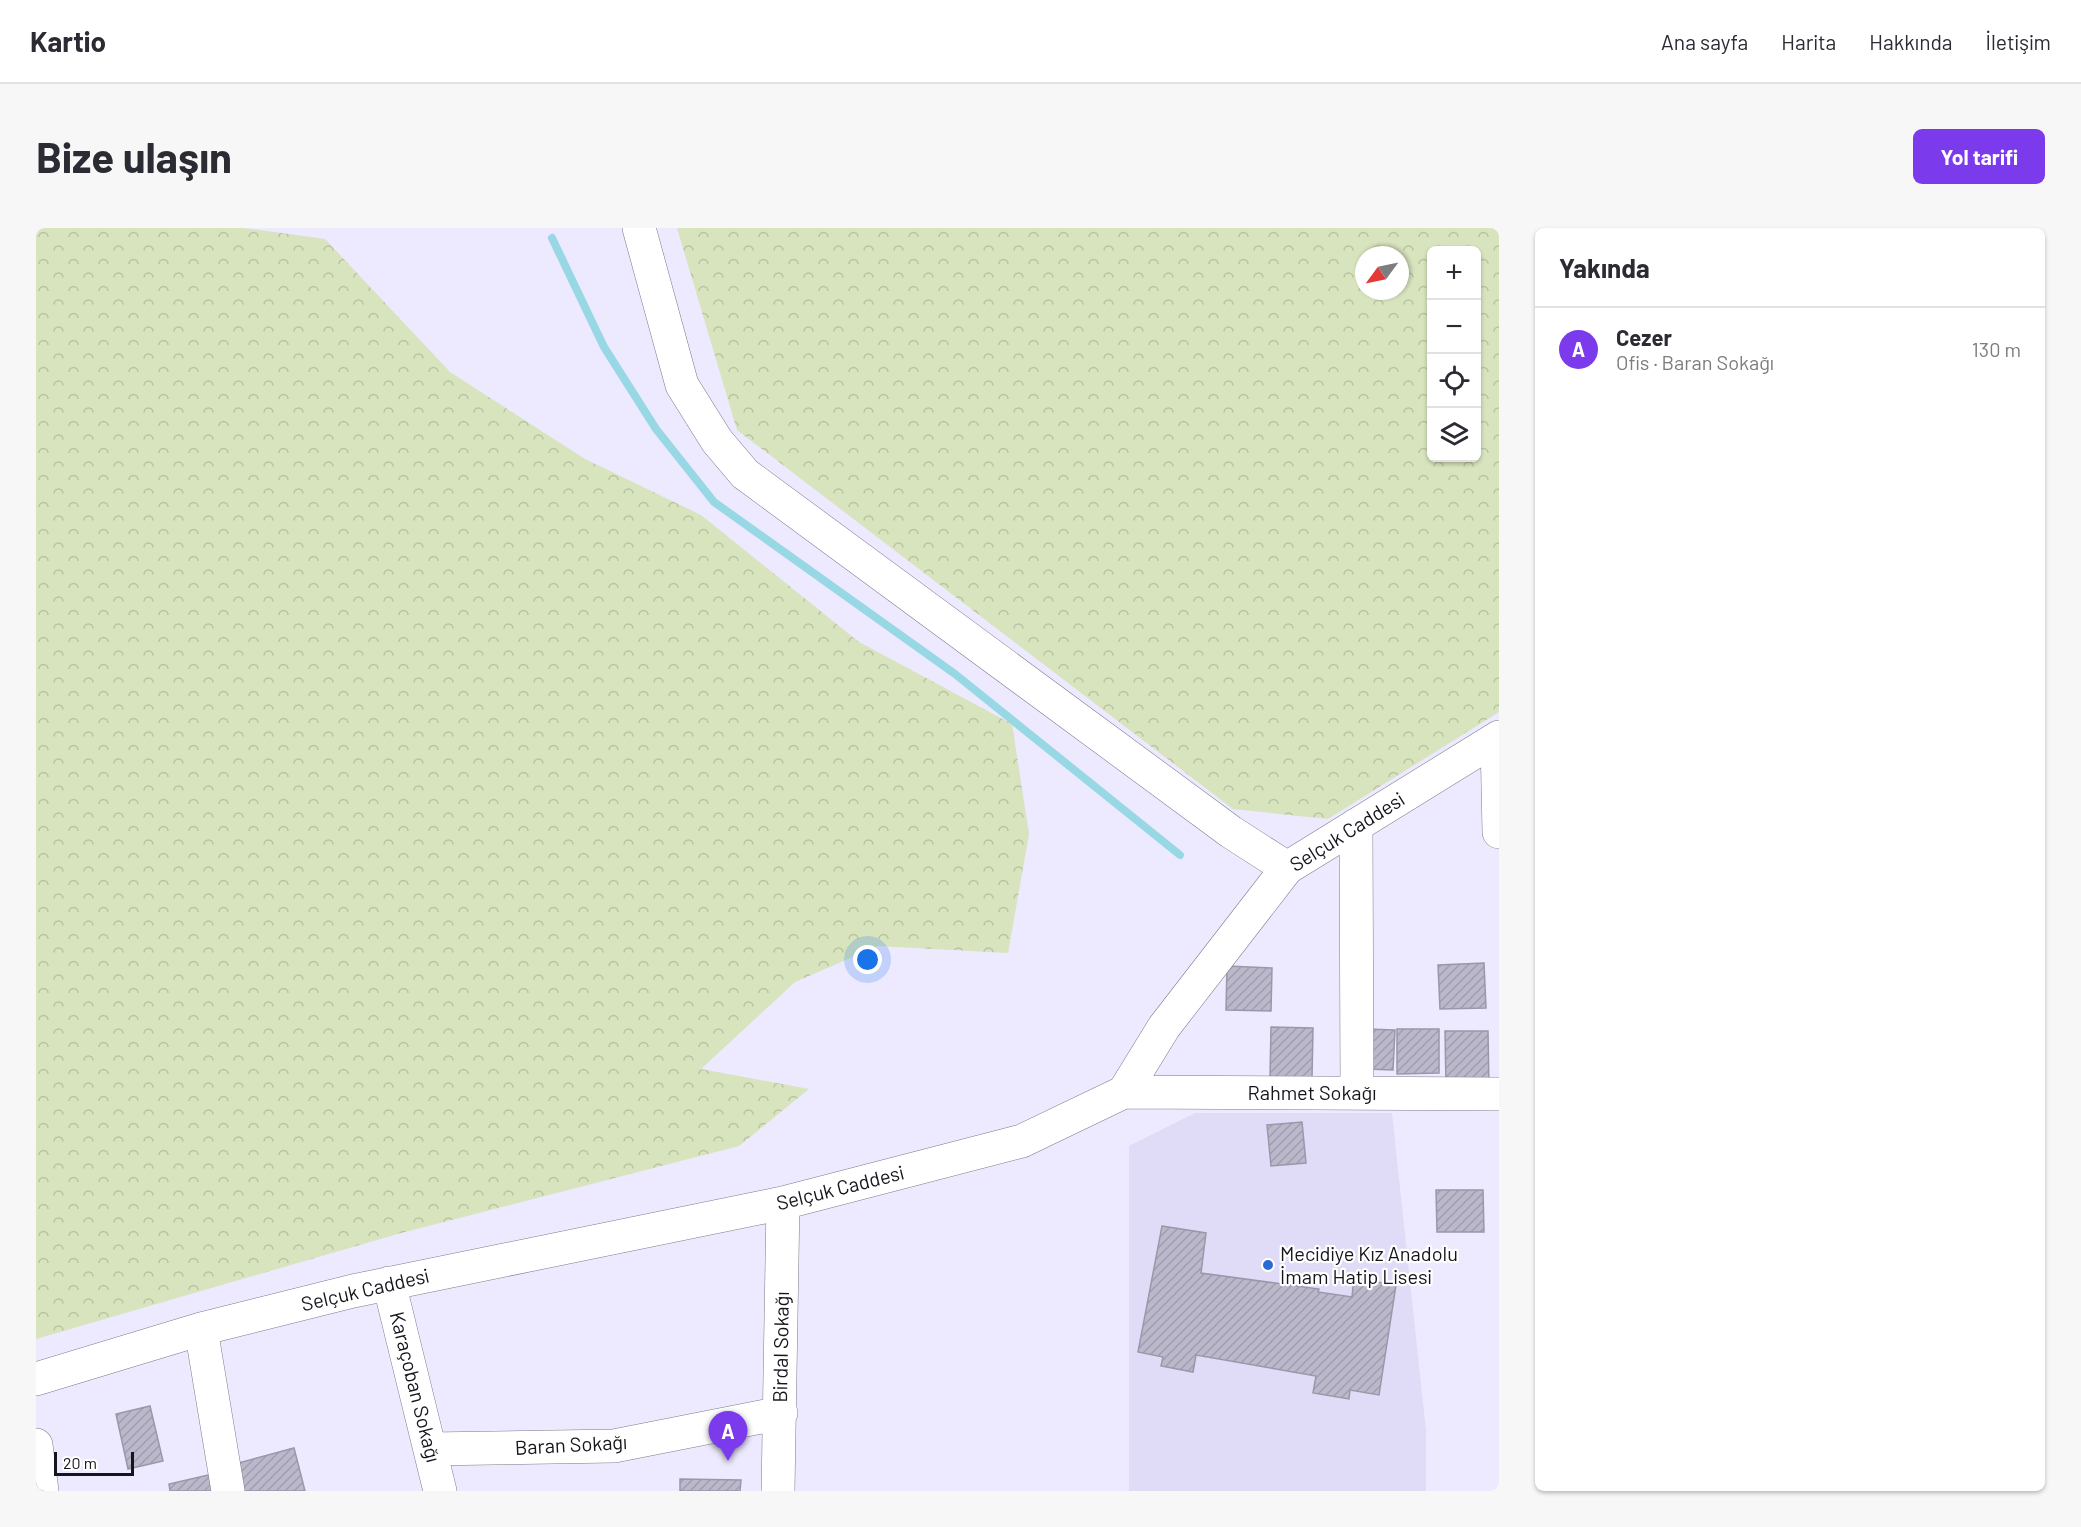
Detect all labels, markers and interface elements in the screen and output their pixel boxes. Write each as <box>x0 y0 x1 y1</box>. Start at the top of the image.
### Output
text: Kartio <box>30 24 106 58</box>
text: Ana sayfa <box>1661 29 1748 54</box>
text: Harita <box>1781 29 1836 54</box>
text: Hakkında <box>1869 29 1953 54</box>
text: İletişim <box>1986 29 2051 54</box>
button: Yol tarifi <box>1913 129 2045 184</box>
text: Bize ulaşın <box>36 131 232 181</box>
north arrow <box>1355 246 1409 300</box>
map controls <box>1427 246 1481 462</box>
button: + <box>1427 246 1481 300</box>
text: Yakında <box>1559 252 1650 283</box>
button: − <box>1427 300 1481 354</box>
text: Cezer <box>1616 324 1672 350</box>
text: A <box>1572 337 1585 361</box>
text: 130 m <box>1972 337 2021 361</box>
text: Ofis · Baran Sokağı <box>1616 350 1774 374</box>
button: locate <box>1427 354 1481 408</box>
button: layers <box>1427 408 1481 462</box>
street label: Selçuk Caddesi <box>1285 786 1408 876</box>
your location <box>853 945 882 974</box>
street label: Rahmet Sokağı <box>1247 1080 1377 1104</box>
street label: Selçuk Caddesi <box>774 1160 906 1214</box>
place label: Mecidiye Kız Anadolu İmam Hatip Lisesi <box>1280 1241 1458 1288</box>
marker: Mecidiye Kız Anadolu İmam Hatip Lisesi <box>1261 1258 1275 1272</box>
street label: Selçuk Caddesi <box>299 1263 431 1315</box>
street label: Birdal Sokağı <box>767 1291 793 1403</box>
street label: Karaçoban Sokağı <box>386 1309 446 1465</box>
pin: A <box>708 1412 748 1461</box>
street label: Baran Sokağı <box>514 1429 628 1459</box>
scale bar <box>54 1449 134 1476</box>
text: 20 m <box>63 1453 97 1472</box>

